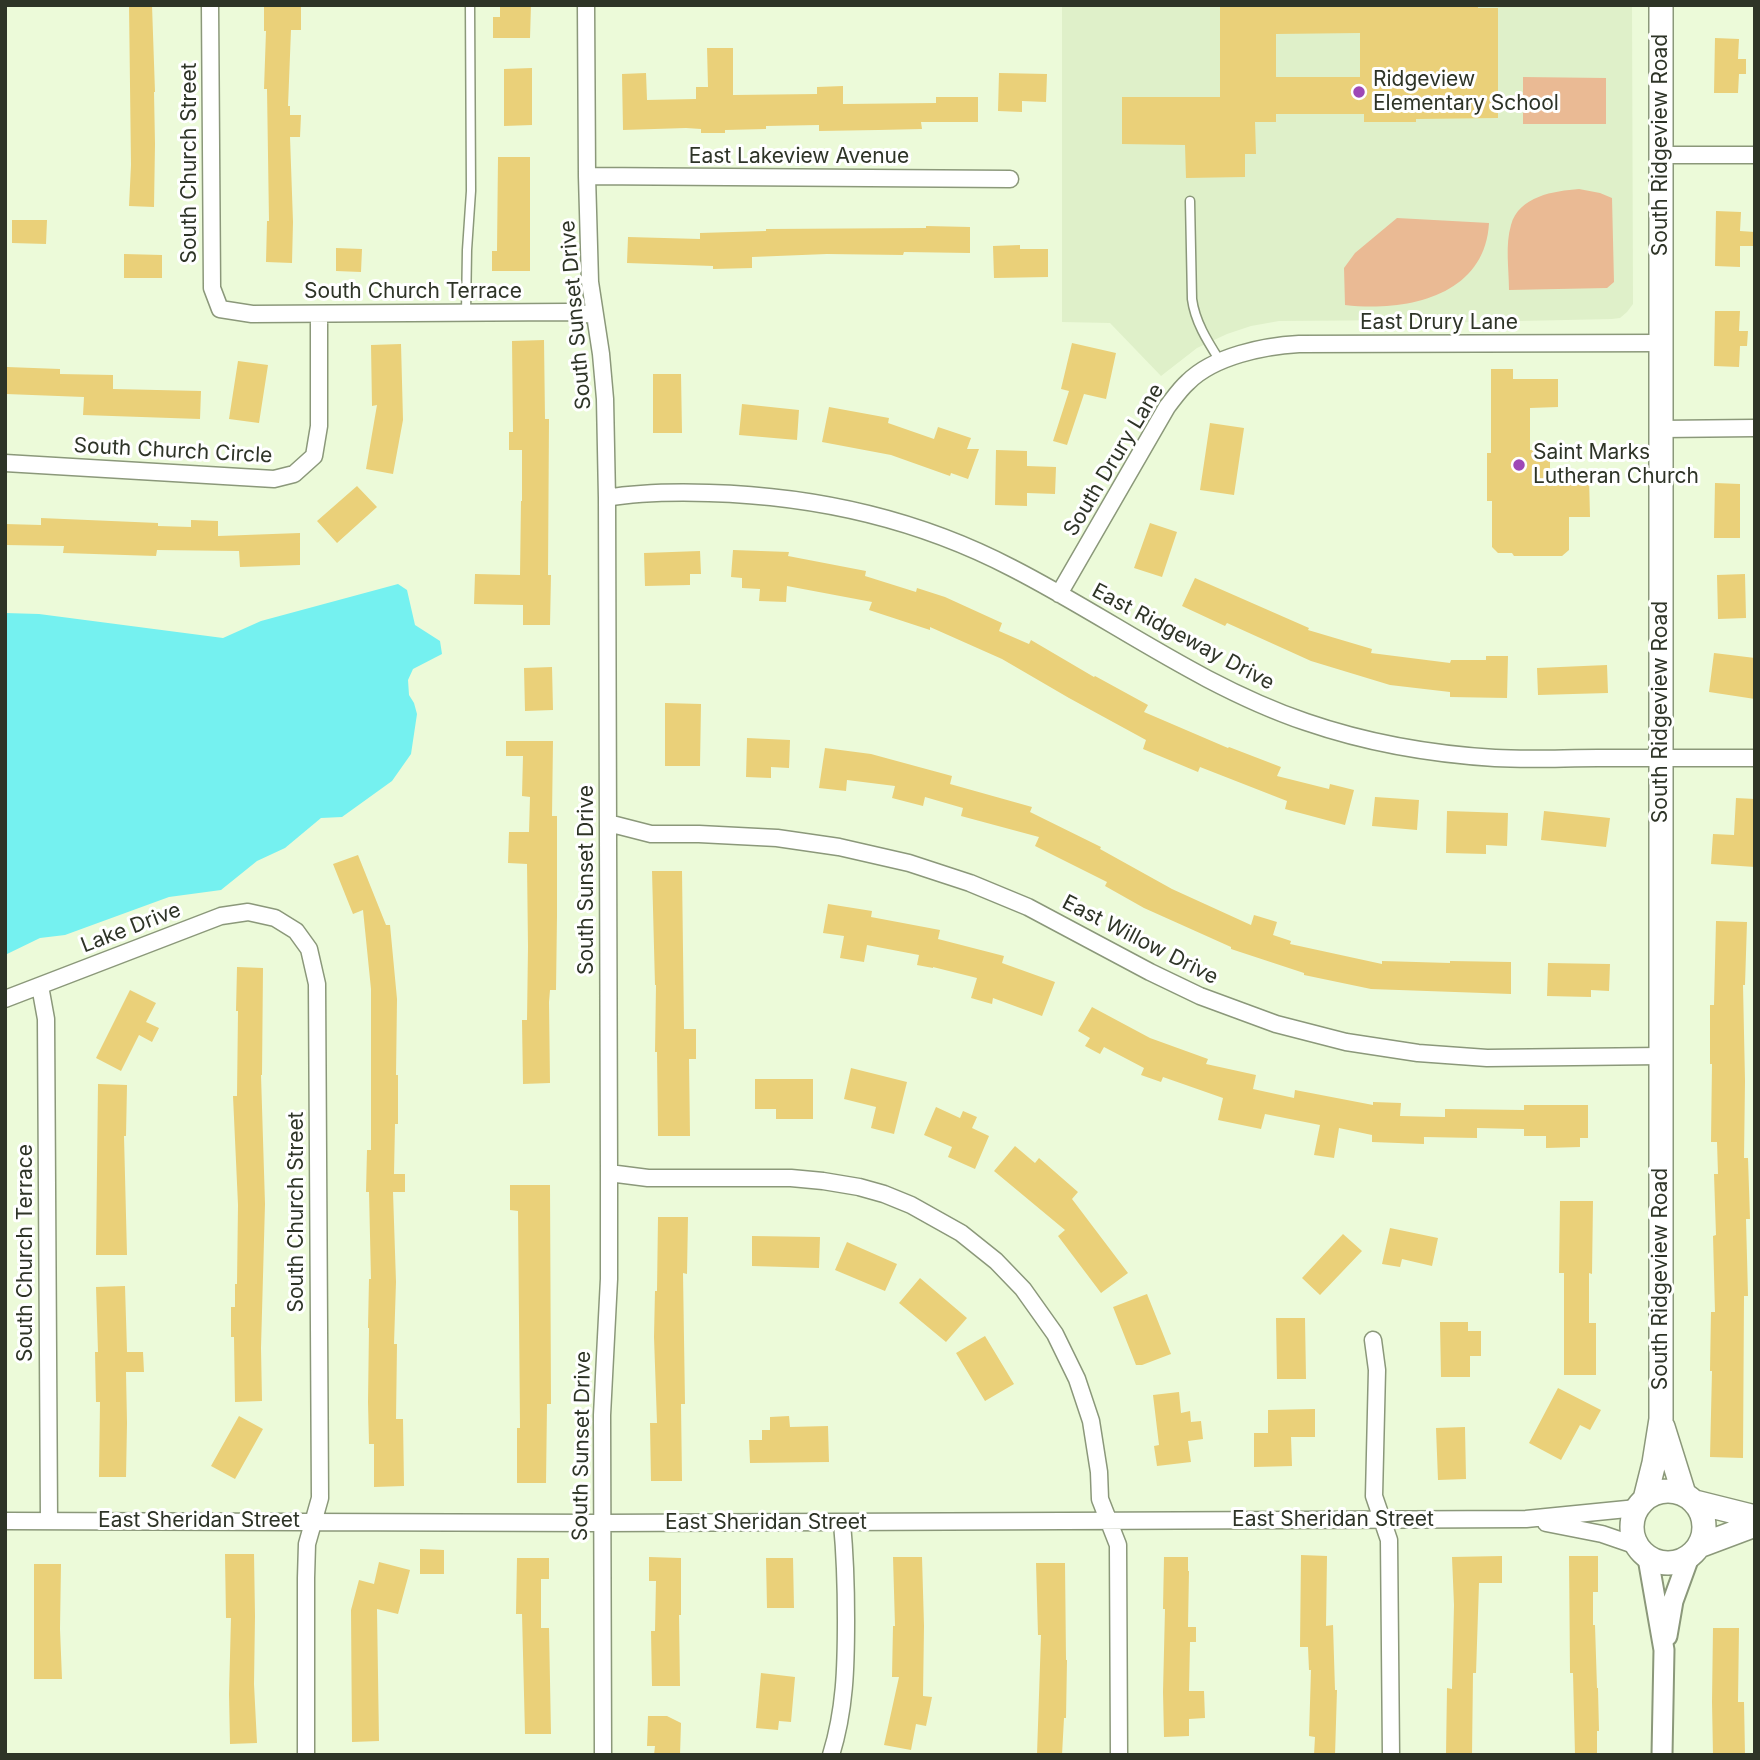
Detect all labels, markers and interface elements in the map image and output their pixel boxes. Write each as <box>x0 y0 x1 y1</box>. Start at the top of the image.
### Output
street label: South Ridgeview Road <box>1648 34 1674 256</box>
street label: South Church Street <box>177 63 203 263</box>
place label: Ridgeview Elementary School <box>1373 67 1559 117</box>
marker: Ridgeview Elementary School <box>1351 84 1367 100</box>
street label: East Lakeview Avenue <box>689 144 909 170</box>
street label: South Sunset Drive <box>555 219 597 411</box>
street label: South Church Terrace <box>304 279 522 305</box>
street label: East Drury Lane <box>1360 310 1518 336</box>
street label: South Drury Lane <box>1059 379 1169 541</box>
street label: South Church Circle <box>73 433 273 469</box>
place label: Saint Marks Lutheran Church <box>1533 440 1699 490</box>
marker: Saint Marks Lutheran Church <box>1511 457 1527 473</box>
street label: East Ridgeway Drive <box>1087 578 1279 696</box>
street label: South Ridgeview Road <box>1648 601 1674 823</box>
street label: South Sunset Drive <box>574 785 600 975</box>
street label: East Willow Drive <box>1058 890 1222 990</box>
street label: Lake Drive <box>77 897 185 959</box>
street label: South Church Street <box>284 1112 310 1312</box>
street label: South Church Terrace <box>13 1144 39 1362</box>
street label: South Ridgeview Road <box>1648 1168 1674 1390</box>
street label: South Sunset Drive <box>568 1351 596 1541</box>
street label: East Sheridan Street <box>1232 1507 1434 1533</box>
street label: East Sheridan Street <box>98 1508 300 1534</box>
street label: East Sheridan Street <box>665 1510 867 1536</box>

